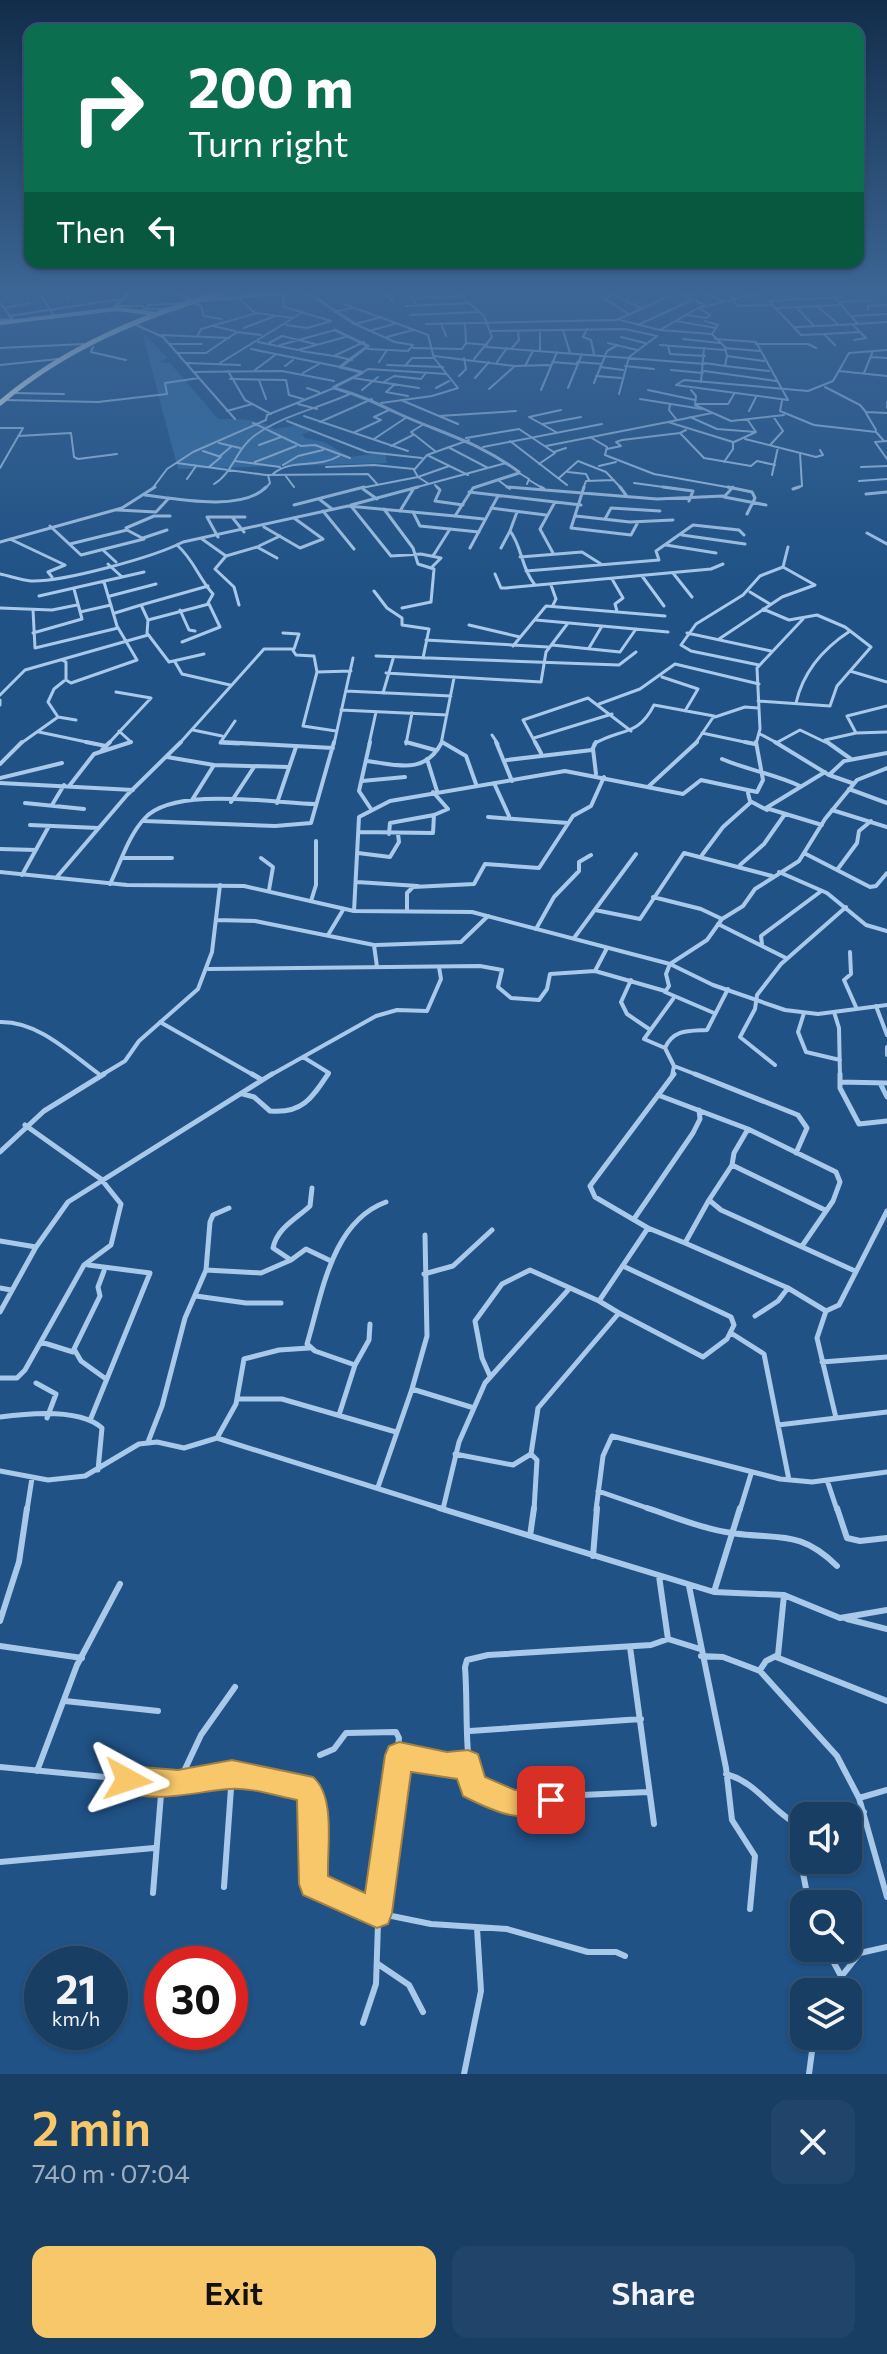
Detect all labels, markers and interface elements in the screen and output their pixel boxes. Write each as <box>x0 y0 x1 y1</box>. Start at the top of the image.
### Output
text: 200 m <box>188 51 354 120</box>
icon: right <box>56 56 160 160</box>
text: Turn right <box>188 120 349 164</box>
icon: left <box>141 208 185 252</box>
text: Then <box>56 212 125 249</box>
position arrow <box>86 1738 170 1822</box>
pin <box>517 1766 585 1834</box>
icon: arrive <box>529 1778 573 1822</box>
map controls <box>790 1802 862 2050</box>
button: sound <box>790 1802 862 1874</box>
button: search <box>790 1890 862 1962</box>
speed limit sign: 30 <box>144 1946 248 2050</box>
text: 21 <box>56 1963 96 2012</box>
button: layers <box>790 1978 862 2050</box>
text: km/h <box>52 2006 100 2030</box>
text: 2 min <box>32 2097 151 2156</box>
button: close <box>771 2100 855 2184</box>
text: 740 m · 07:04 <box>32 2157 190 2188</box>
button: Exit <box>32 2246 436 2338</box>
button: Share <box>452 2246 855 2338</box>

